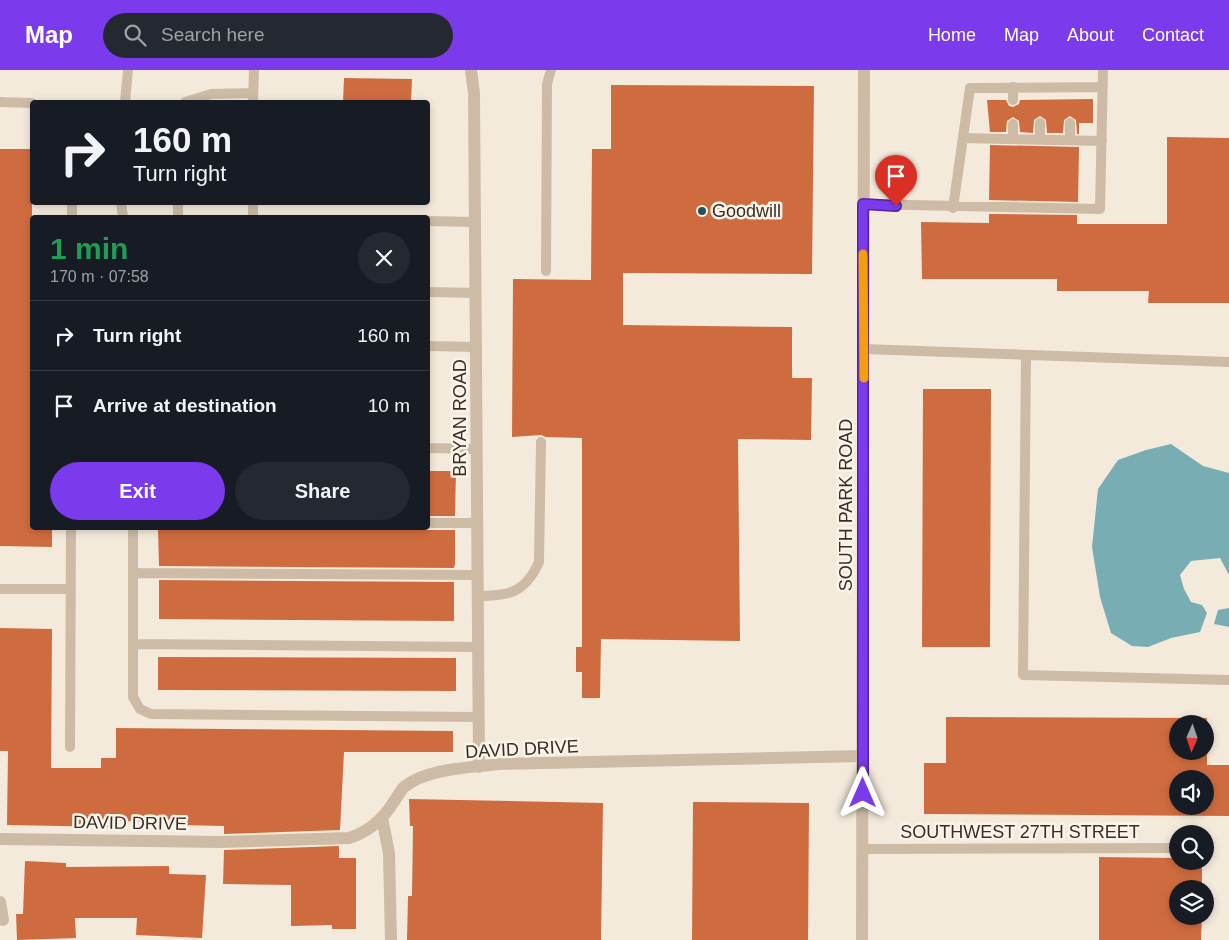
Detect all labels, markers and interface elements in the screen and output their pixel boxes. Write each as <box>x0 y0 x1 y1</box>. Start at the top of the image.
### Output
search box <box>103 13 453 58</box>
text: Map <box>25 21 73 48</box>
icon: search <box>121 21 149 49</box>
text: Search here <box>161 24 265 45</box>
text: Home <box>928 25 976 45</box>
text: Map <box>1004 25 1039 45</box>
text: About <box>1067 25 1114 45</box>
text: Contact <box>1142 25 1204 45</box>
icon: right <box>50 120 115 185</box>
text: 160 m <box>133 120 232 159</box>
pin <box>875 155 917 206</box>
text: Turn right <box>133 161 226 186</box>
icon: arrive <box>882 162 910 190</box>
place label: Goodwill <box>712 201 781 221</box>
marker: Goodwill <box>696 205 708 217</box>
text: 1 min <box>50 232 128 265</box>
button: close <box>358 232 410 284</box>
text: 170 m · 07:58 <box>50 268 149 285</box>
icon: right <box>50 322 78 350</box>
text: Turn right <box>93 325 181 346</box>
text: 160 m <box>357 325 410 346</box>
street label: BRYAN ROAD <box>450 359 470 477</box>
icon: arrive <box>50 392 78 420</box>
text: Arrive at destination <box>93 395 277 416</box>
text: 10 m <box>368 395 410 416</box>
street label: SOUTH PARK ROAD <box>836 419 856 591</box>
button: Exit <box>50 462 225 520</box>
button: Share <box>235 462 410 520</box>
north arrow <box>1169 715 1214 760</box>
map controls <box>1169 715 1214 925</box>
street label: DAVID DRIVE <box>465 736 579 762</box>
position arrow <box>836 766 888 818</box>
button: sound <box>1169 770 1214 815</box>
street label: DAVID DRIVE <box>73 812 187 834</box>
street label: SOUTHWEST 27TH STREET <box>900 822 1140 842</box>
button: search <box>1169 825 1214 870</box>
button: layers <box>1169 880 1214 925</box>

